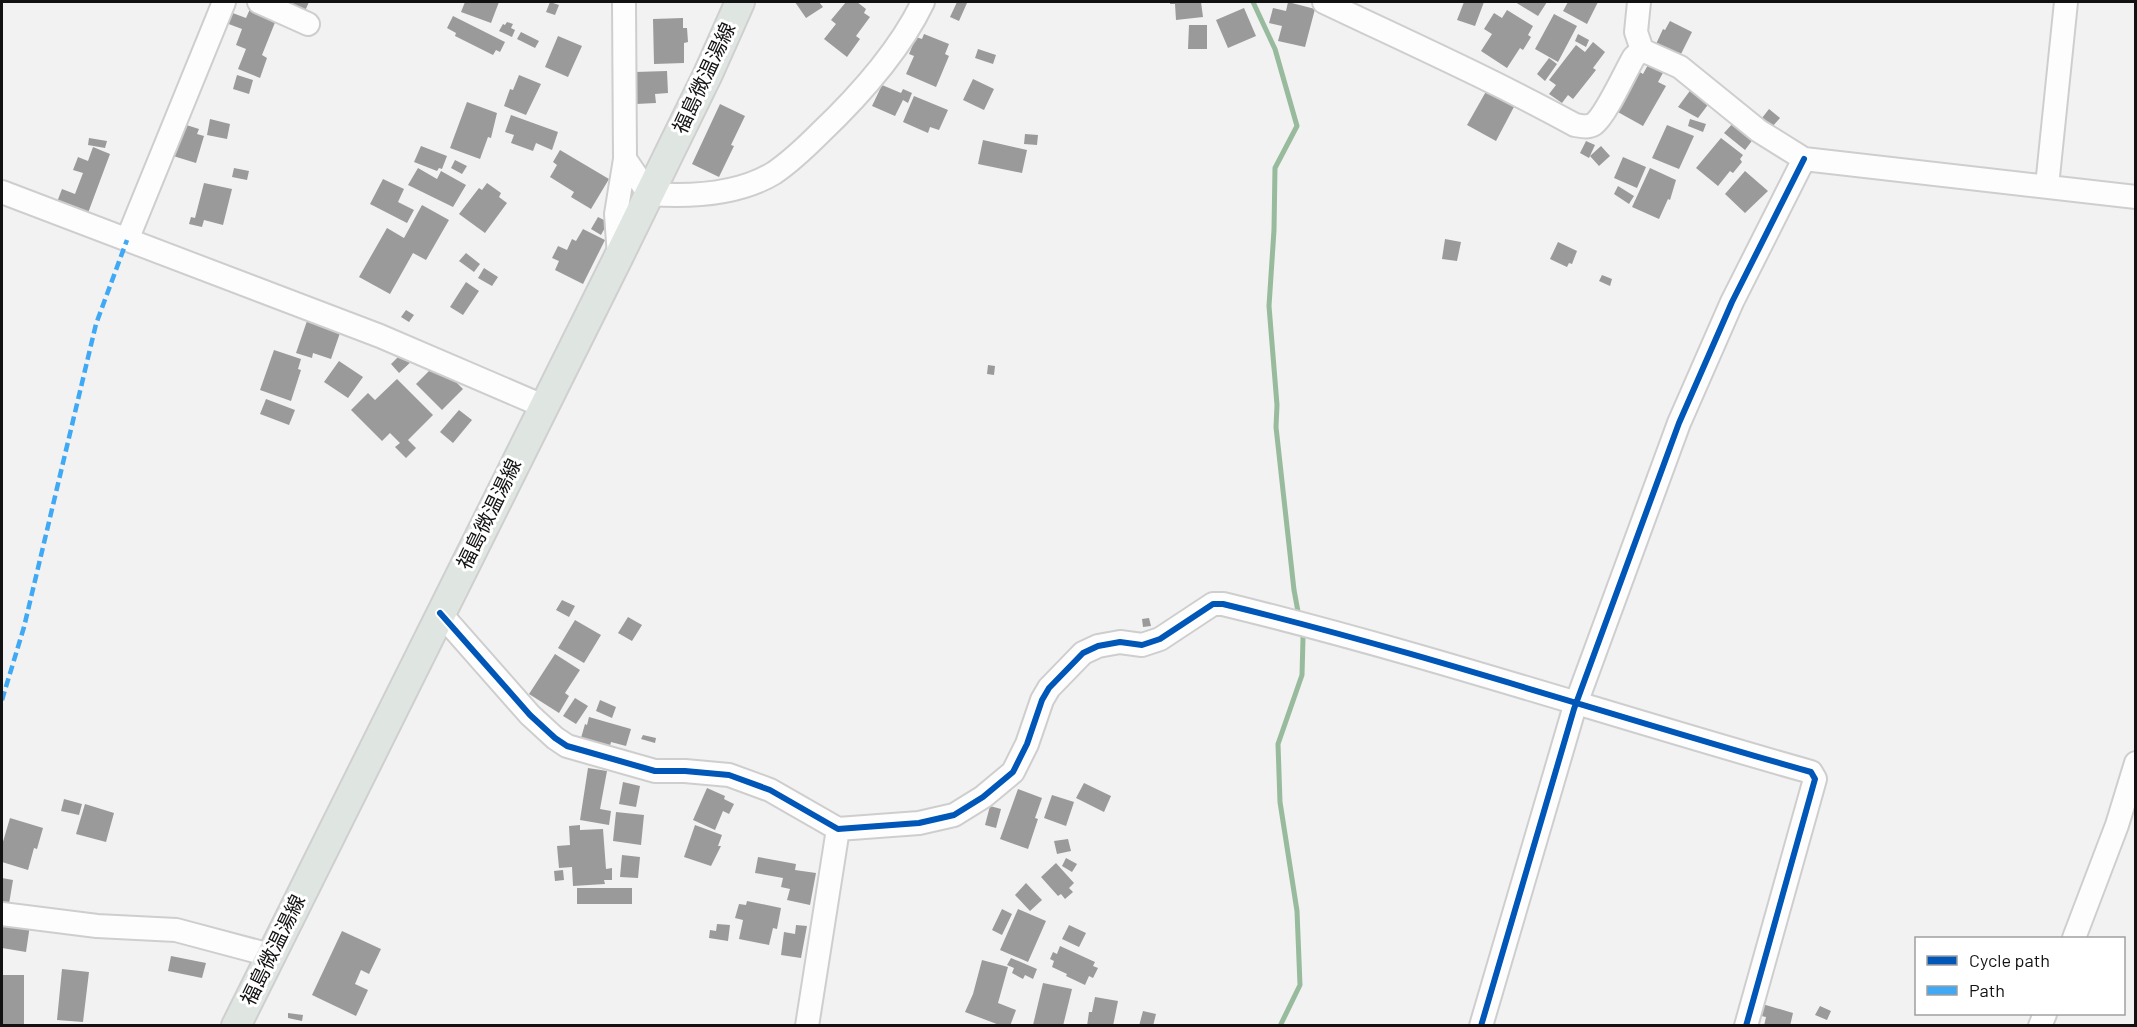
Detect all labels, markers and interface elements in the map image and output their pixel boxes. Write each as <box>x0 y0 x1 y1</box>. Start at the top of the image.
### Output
street label: 福島微温湯線 <box>667 18 739 137</box>
street label: 福島微温湯線 <box>451 454 525 573</box>
street label: 福島微温湯線 <box>235 890 309 1009</box>
legend <box>1915 937 2125 1015</box>
text: Cycle path <box>1969 949 2050 971</box>
text: Path <box>1969 979 2005 1001</box>

